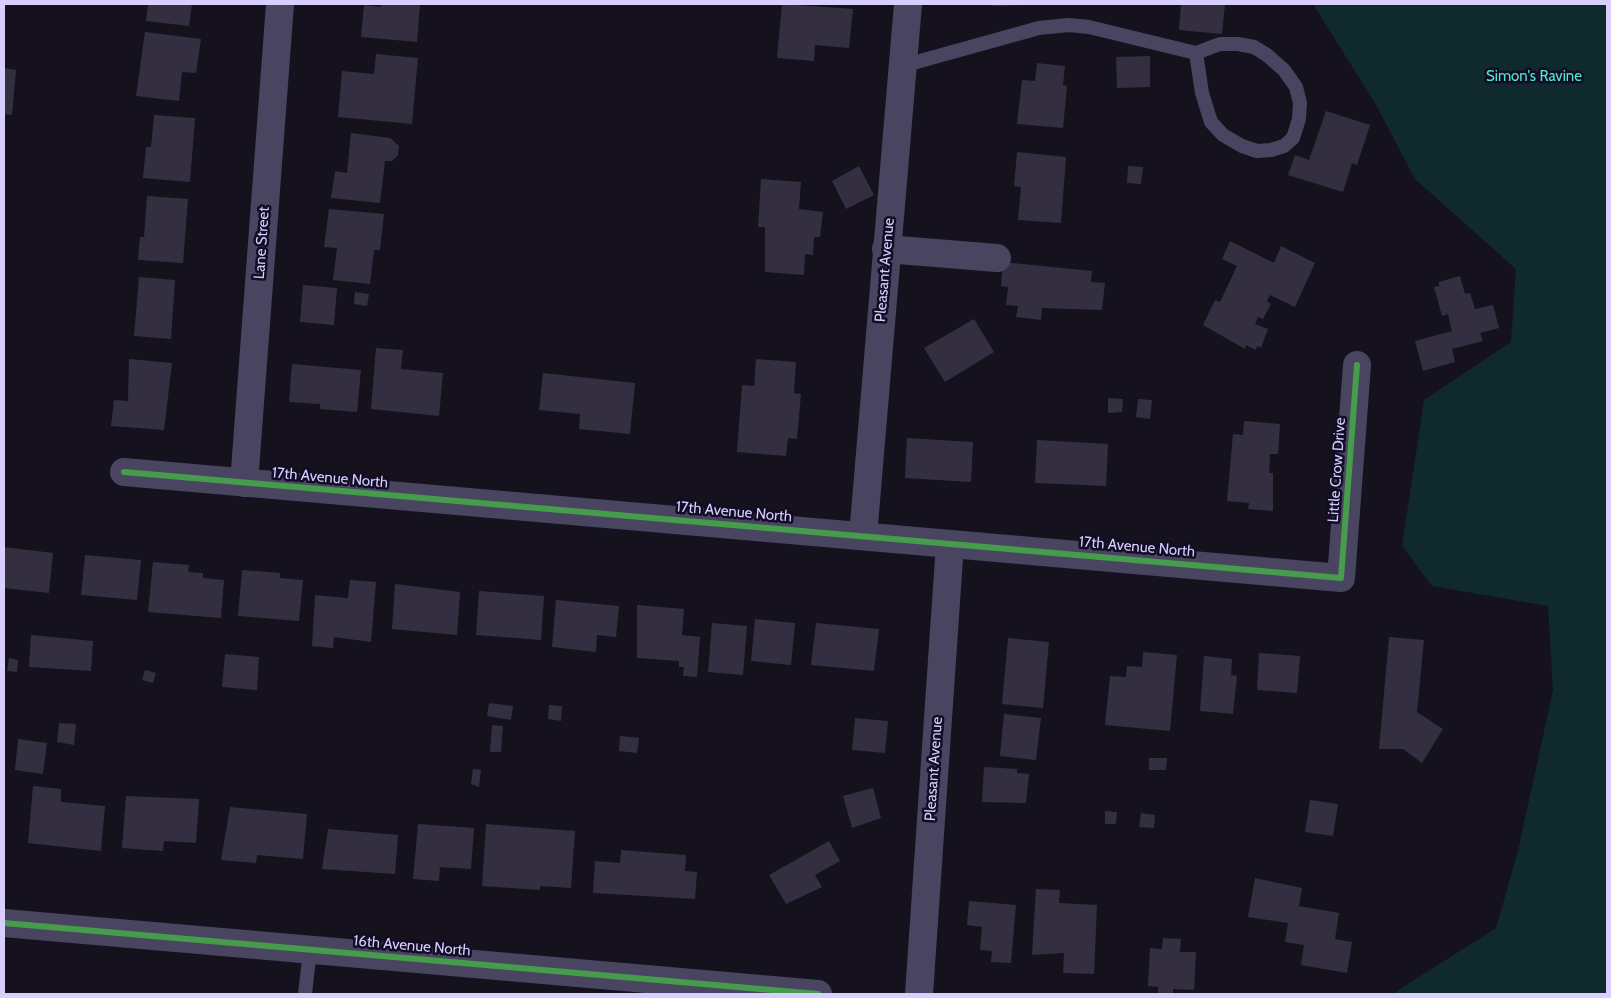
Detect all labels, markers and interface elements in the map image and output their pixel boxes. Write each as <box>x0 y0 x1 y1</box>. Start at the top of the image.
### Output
park label: Simon's Ravine <box>1486 68 1582 86</box>
street label: Lane Street <box>250 206 274 280</box>
street label: Pleasant Avenue <box>871 217 899 323</box>
street label: Little Crow Drive <box>1324 417 1350 523</box>
street label: 17th Avenue North <box>271 464 389 492</box>
street label: 17th Avenue North <box>675 498 793 526</box>
street label: 17th Avenue North <box>1078 533 1196 561</box>
street label: Pleasant Avenue <box>921 716 947 822</box>
street label: 16th Avenue North <box>353 932 471 960</box>

